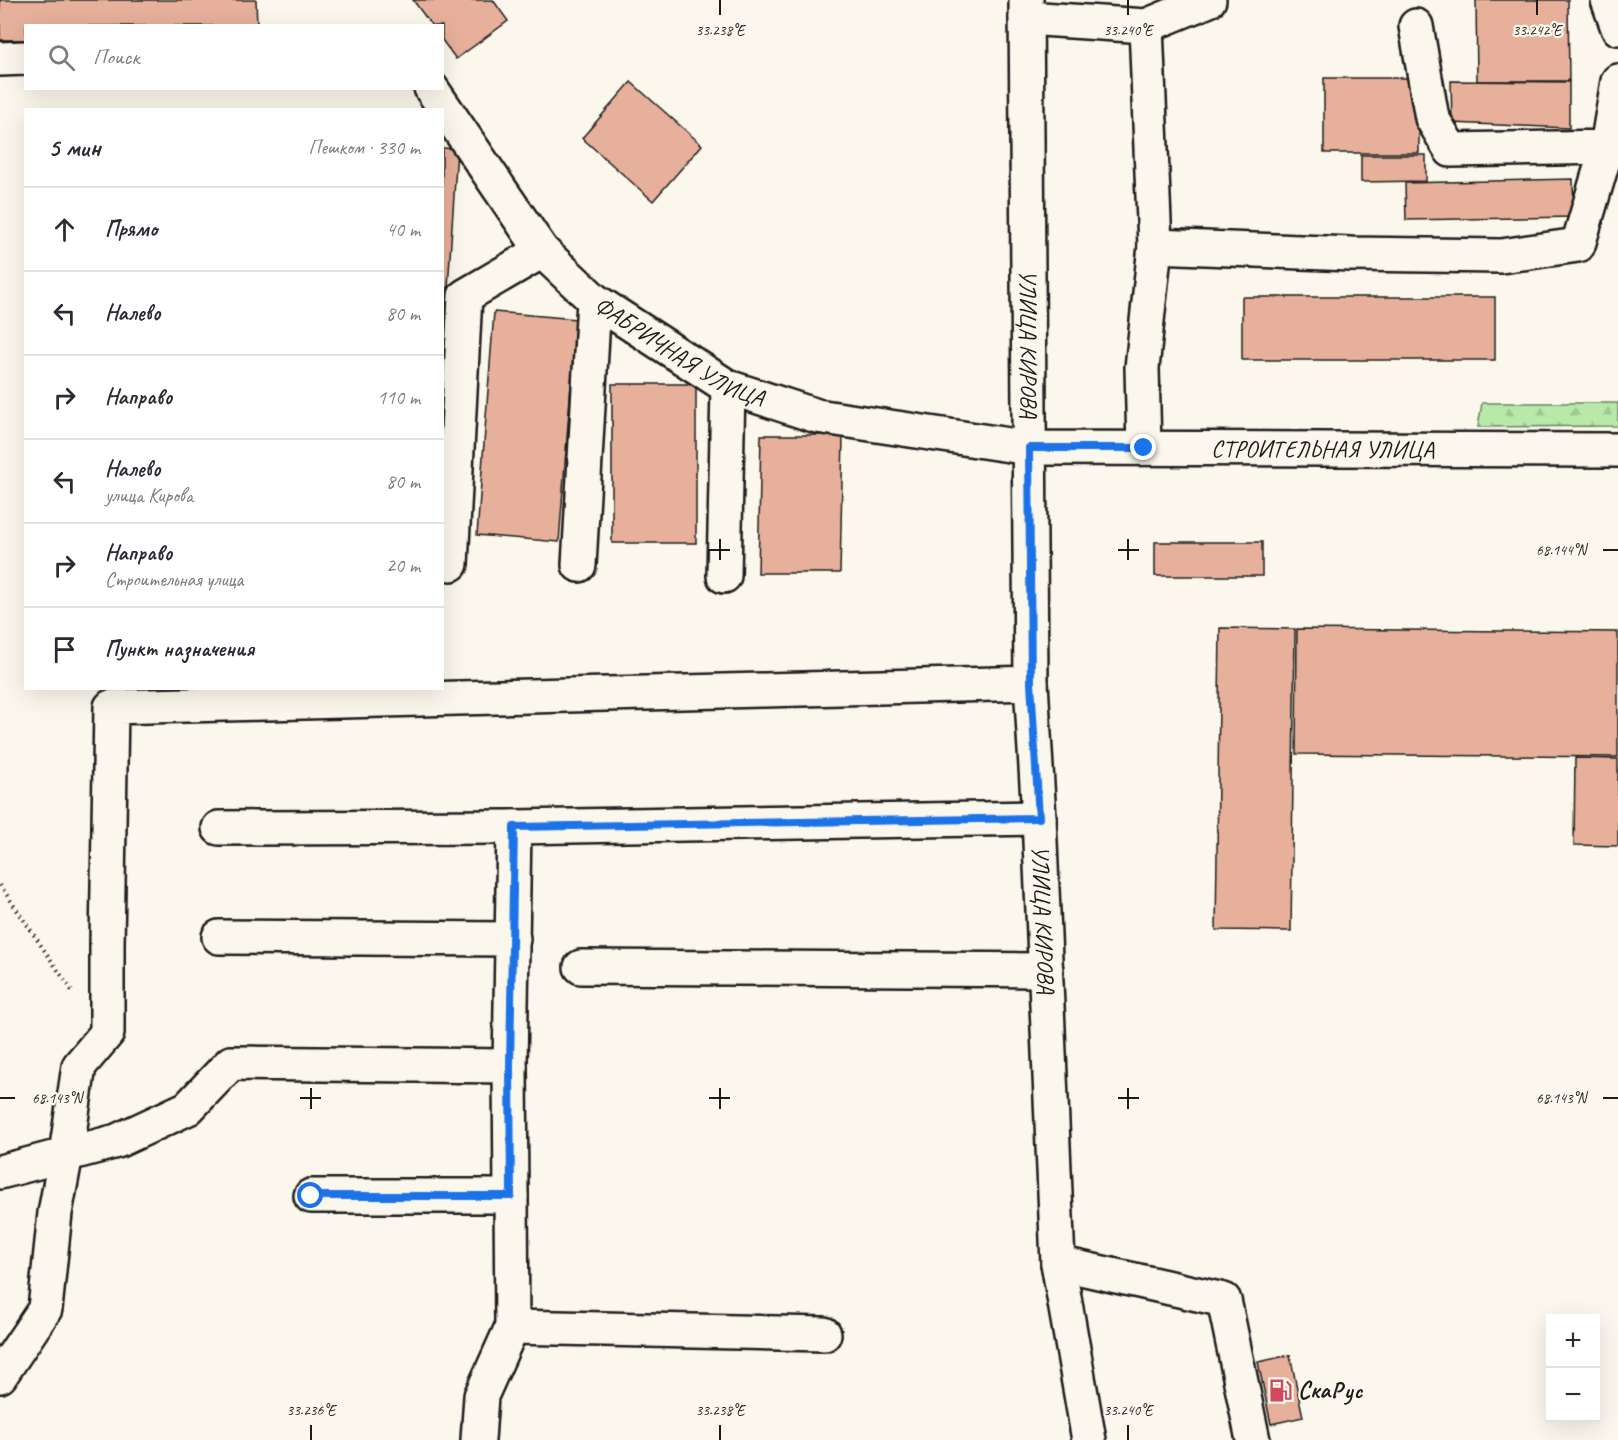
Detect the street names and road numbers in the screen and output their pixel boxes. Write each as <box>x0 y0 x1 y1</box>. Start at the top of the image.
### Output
street label: УЛИЦА КИРОВА <box>1013 269 1044 419</box>
street label: ФАБРИЧНАЯ УЛИЦА <box>589 289 769 413</box>
street label: СТРОИТЕЛЬНАЯ УЛИЦА <box>1211 434 1435 464</box>
street label: УЛИЦА КИРОВА <box>1025 845 1062 996</box>

